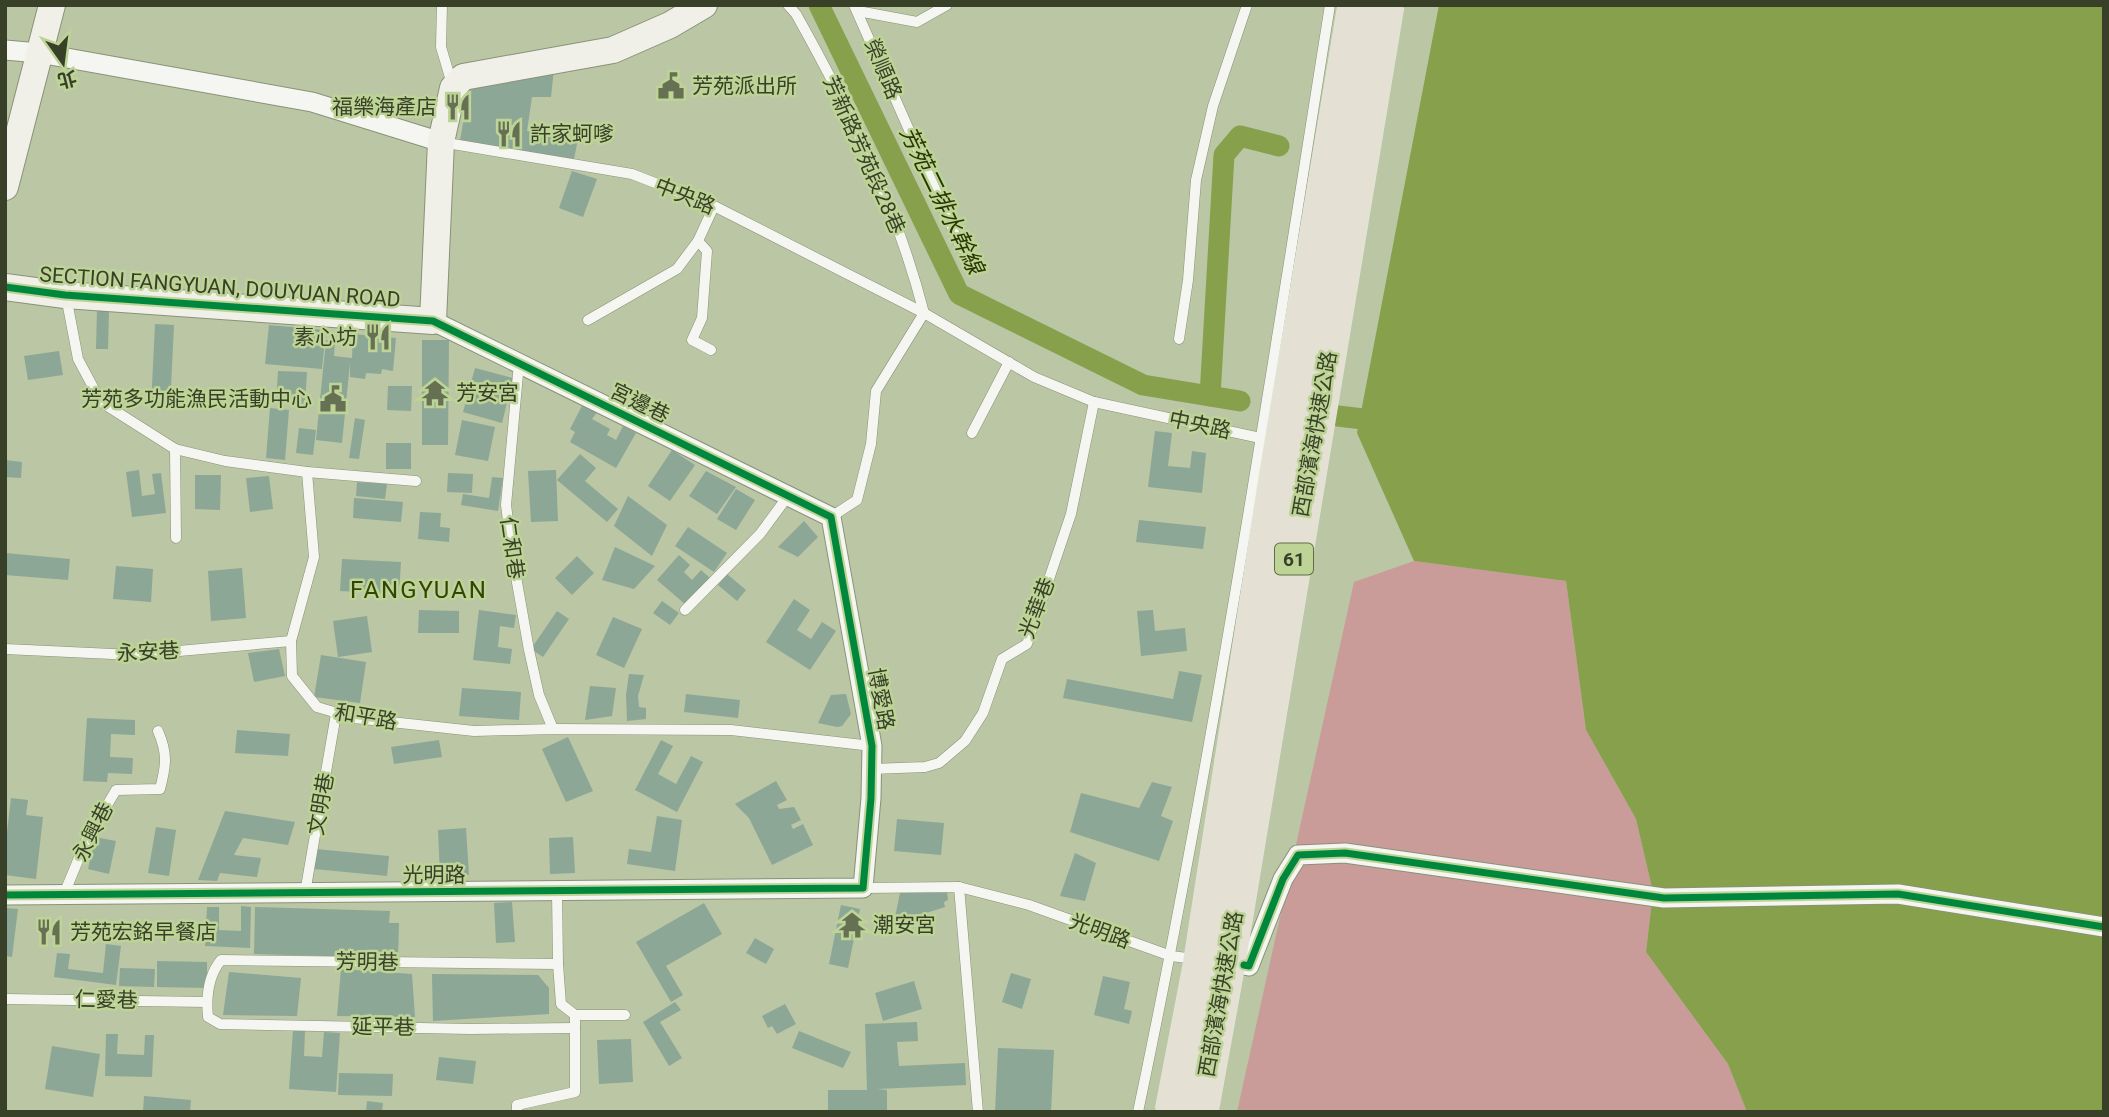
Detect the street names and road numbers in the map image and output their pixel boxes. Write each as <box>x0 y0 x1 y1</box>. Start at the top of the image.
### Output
street label: 榮順路 <box>860 35 906 103</box>
street label: 芳新路芳苑段28巷 <box>818 72 910 238</box>
street label: 中央路 <box>651 173 719 219</box>
street label: SECTION FANGYUAN, DOUYUAN ROAD <box>39 262 401 312</box>
street label: 西部濱海快速公路 <box>1289 349 1341 519</box>
street label: 宮邊巷 <box>606 378 674 428</box>
street label: 中央路 <box>1167 407 1233 443</box>
street label: 仁和巷 <box>496 515 528 581</box>
road number: 61 <box>1275 544 1313 574</box>
street label: 光華巷 <box>1015 574 1059 642</box>
street label: 永安巷 <box>116 638 180 666</box>
street label: 博愛路 <box>864 666 898 732</box>
street label: 和平路 <box>333 700 399 734</box>
street label: 文明巷 <box>304 771 338 837</box>
street label: 永興巷 <box>68 798 118 866</box>
street label: 光明路 <box>403 863 466 887</box>
street label: 光明路 <box>1066 909 1134 953</box>
street label: 西部濱海快速公路 <box>1195 909 1247 1079</box>
street label: 芳明巷 <box>335 949 399 975</box>
street label: 仁愛巷 <box>74 987 138 1013</box>
street label: 延平巷 <box>351 1014 415 1040</box>

